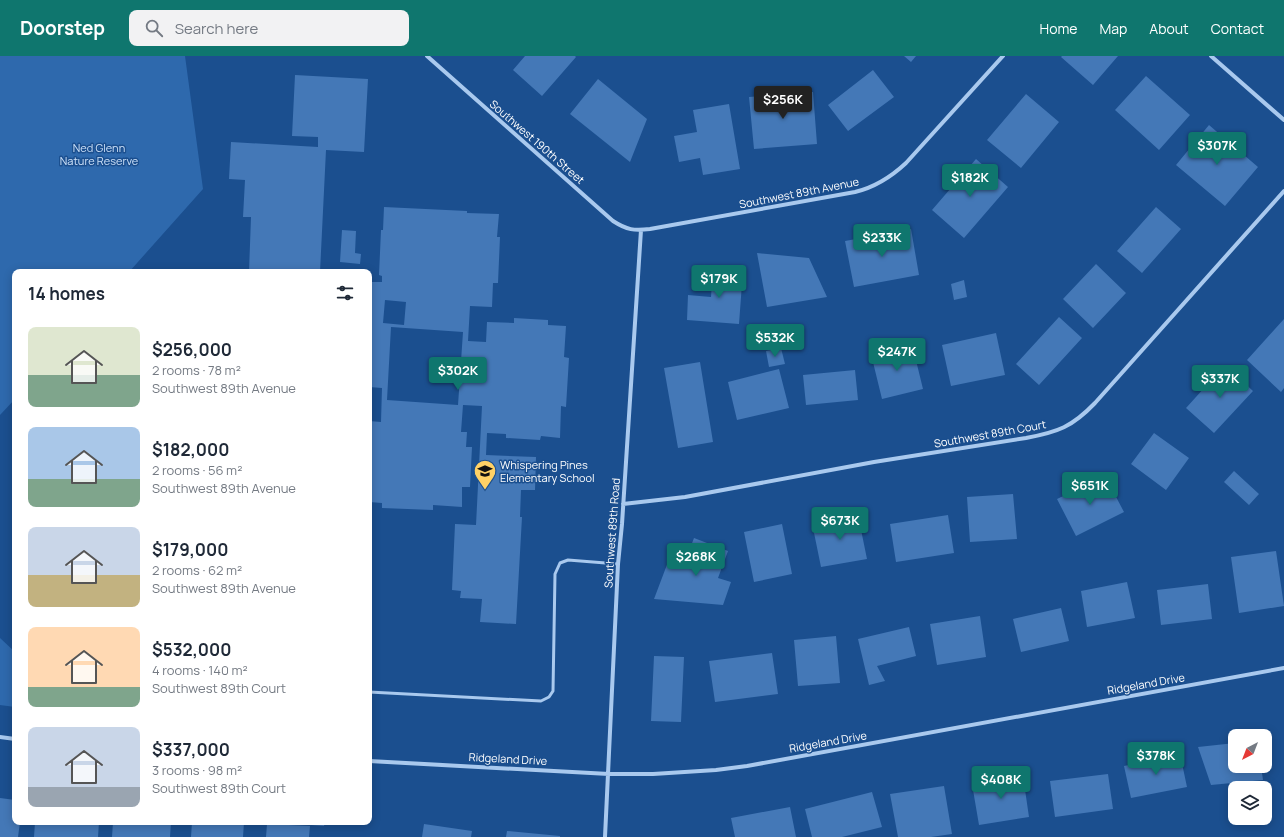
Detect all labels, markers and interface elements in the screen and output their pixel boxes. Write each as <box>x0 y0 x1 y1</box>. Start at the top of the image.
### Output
search box <box>129 10 409 46</box>
text: Doorstep <box>20 15 105 41</box>
icon: search <box>143 17 165 39</box>
text: Search here <box>175 18 258 39</box>
text: Home <box>1040 19 1077 38</box>
text: Map <box>1099 19 1127 38</box>
text: About <box>1149 19 1189 38</box>
text: Contact <box>1211 19 1264 38</box>
pin: $256K <box>755 86 811 120</box>
text: $256K <box>763 90 803 108</box>
street label: Southwest 190th Street <box>487 96 588 187</box>
pin: $307K <box>1189 132 1245 166</box>
text: $307K <box>1197 136 1237 154</box>
park label: Ned Glenn Nature Reserve <box>60 140 139 168</box>
pin: $182K <box>942 164 998 198</box>
text: $182K <box>951 168 989 186</box>
street label: Southwest 89th Avenue <box>738 173 861 211</box>
pin: $233K <box>854 224 910 258</box>
text: $233K <box>862 228 902 246</box>
pin: $179K <box>691 265 747 299</box>
text: $179K <box>700 269 738 287</box>
text: 14 homes <box>28 282 105 305</box>
icon: filters <box>334 282 356 304</box>
pin: $532K <box>747 324 803 358</box>
text: $532K <box>755 328 795 346</box>
text: $256,000 <box>152 338 232 361</box>
pin: $247K <box>869 338 925 372</box>
text: $247K <box>878 342 916 360</box>
icon: home <box>60 343 108 391</box>
pin: $302K <box>430 357 486 391</box>
text: 2 rooms · 78 m² <box>152 361 241 379</box>
text: $302K <box>438 361 478 379</box>
pin: $337K <box>1192 365 1248 399</box>
text: $337K <box>1201 369 1239 387</box>
text: Southwest 89th Avenue <box>152 379 296 397</box>
street label: Southwest 89th Court <box>933 416 1047 451</box>
text: $182,000 <box>152 438 229 461</box>
icon: home <box>60 443 108 491</box>
place label: Whispering Pines Elementary School <box>500 457 595 485</box>
school or university icon: Whispering Pines Elementary School <box>472 458 498 491</box>
text: 2 rooms · 56 m² <box>152 461 242 479</box>
pin: $651K <box>1062 472 1118 506</box>
text: $651K <box>1071 476 1109 494</box>
street label: Southwest 89th Road <box>600 477 623 588</box>
text: Southwest 89th Avenue <box>152 479 296 497</box>
pin: $673K <box>812 507 868 541</box>
text: $673K <box>820 511 860 529</box>
text: $179,000 <box>152 538 228 561</box>
icon: home <box>60 543 108 591</box>
pin: $268K <box>668 543 724 577</box>
text: $268K <box>676 547 716 565</box>
text: 2 rooms · 62 m² <box>152 561 242 579</box>
text: Southwest 89th Avenue <box>152 579 296 597</box>
text: $532,000 <box>152 638 231 661</box>
icon: home <box>60 643 108 691</box>
text: 4 rooms · 140 m² <box>152 661 248 679</box>
street label: Ridgeland Drive <box>1106 669 1186 698</box>
text: Southwest 89th Court <box>152 679 286 697</box>
street label: Ridgeland Drive <box>788 727 868 756</box>
north arrow <box>1228 729 1272 773</box>
map controls <box>1228 729 1272 825</box>
text: $337,000 <box>152 738 230 761</box>
pin: $378K <box>1128 742 1184 776</box>
icon: home <box>60 743 108 791</box>
text: $378K <box>1136 746 1176 764</box>
street label: Ridgeland Drive <box>468 749 548 768</box>
text: 3 rooms · 98 m² <box>152 761 242 779</box>
pin: $408K <box>973 766 1029 800</box>
text: $408K <box>980 770 1022 788</box>
text: Southwest 89th Court <box>152 779 286 797</box>
button: layers <box>1228 781 1272 825</box>

